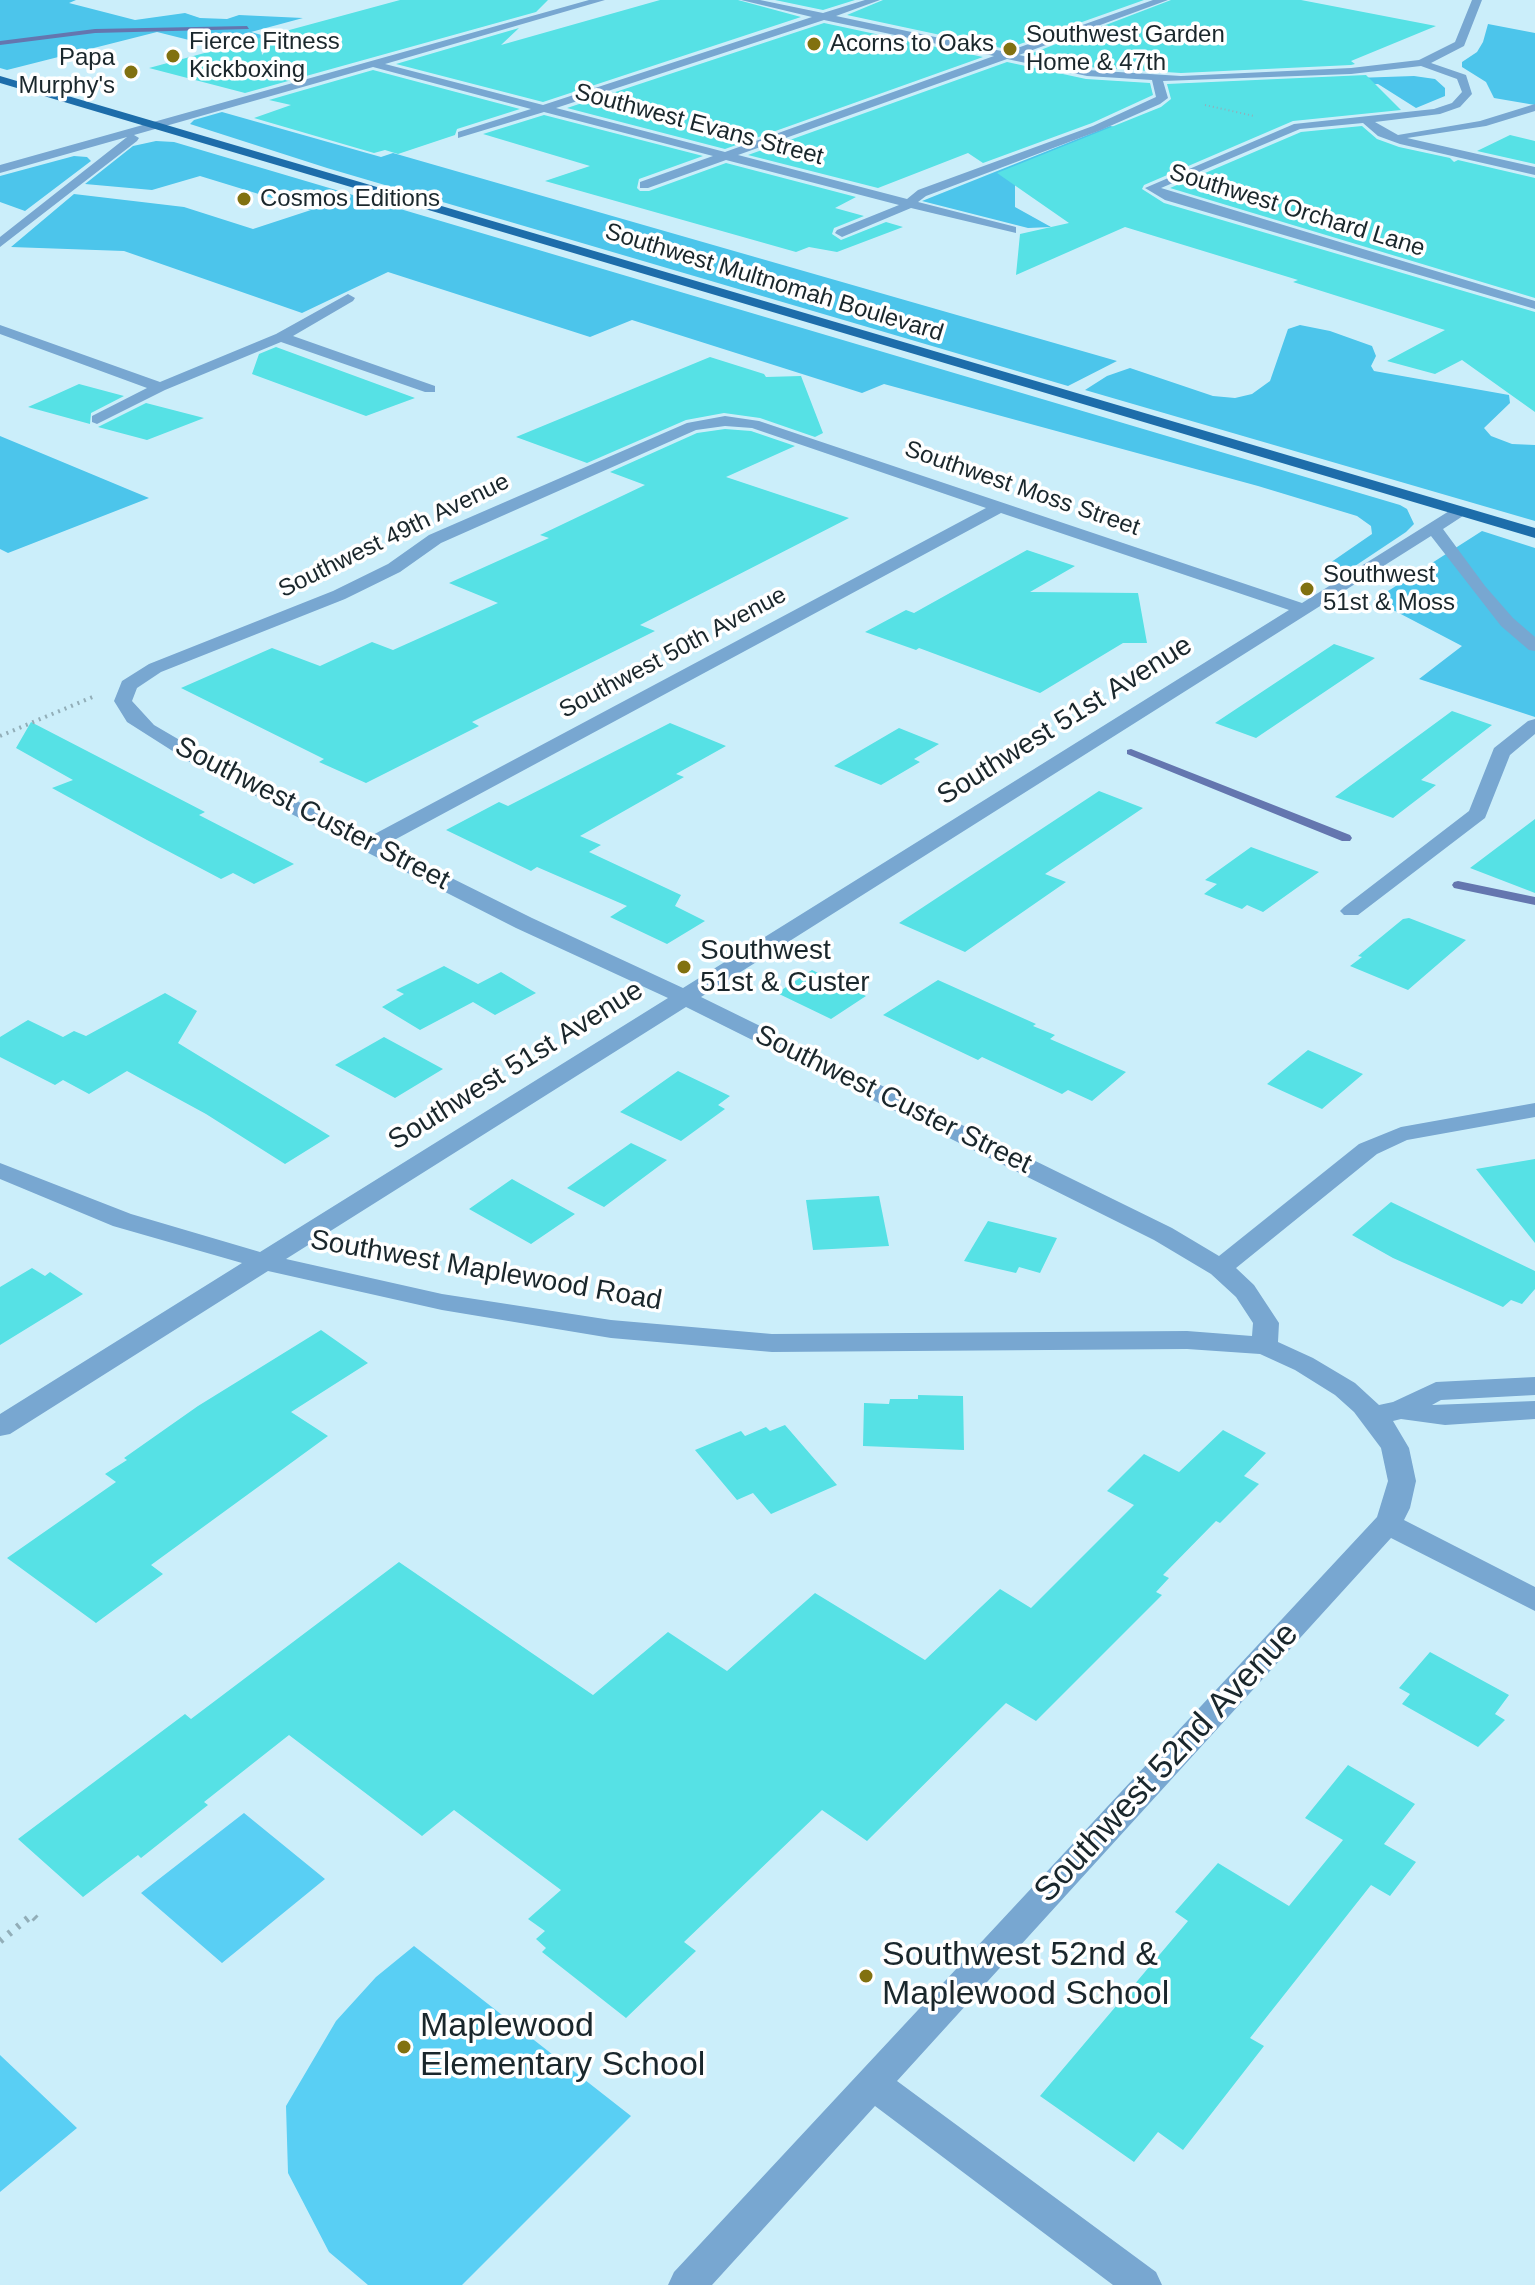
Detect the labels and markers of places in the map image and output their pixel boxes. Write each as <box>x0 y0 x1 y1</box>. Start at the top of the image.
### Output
place label: Southwest Garden Home & 47th <box>1026 21 1225 77</box>
place label: Fierce Fitness Kickboxing <box>189 28 340 84</box>
place label: Acorns to Oaks <box>830 30 994 58</box>
marker: Acorns to Oaks <box>805 35 823 53</box>
marker: Southwest Garden Home & 47th <box>1001 40 1019 58</box>
place label: Papa Murphy's <box>18 44 115 100</box>
marker: Fierce Fitness Kickboxing <box>164 47 182 65</box>
marker: Papa Murphy's <box>122 63 140 81</box>
place label: Cosmos Editions <box>260 185 440 213</box>
marker: Cosmos Editions <box>235 190 253 208</box>
place label: Southwest 51st & Moss <box>1323 561 1455 617</box>
marker: Southwest 51st & Moss <box>1298 580 1316 598</box>
place label: Southwest 51st & Custer <box>700 934 870 1000</box>
marker: Southwest 51st & Custer <box>675 958 693 976</box>
place label: Southwest 52nd & Maplewood School <box>882 1936 1169 2016</box>
marker: Southwest 52nd & Maplewood School <box>857 1967 875 1985</box>
place label: Maplewood Elementary School <box>420 2007 705 2086</box>
marker: Maplewood Elementary School <box>395 2038 413 2056</box>

